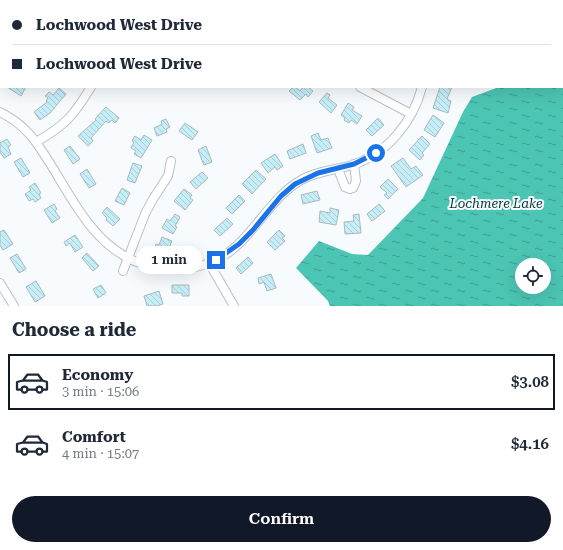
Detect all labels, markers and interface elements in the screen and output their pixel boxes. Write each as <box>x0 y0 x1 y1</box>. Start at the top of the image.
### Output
text: Lochwood West Drive <box>36 16 202 34</box>
text: Lochwood West Drive <box>36 55 202 73</box>
route start <box>367 144 385 162</box>
water label: Lochmere Lake <box>449 196 543 211</box>
callout: 1 min <box>136 246 202 274</box>
route end <box>207 251 225 269</box>
text: 1 min <box>151 252 187 267</box>
map controls <box>515 258 551 294</box>
button: locate <box>515 258 551 294</box>
text: Choose a ride <box>12 319 136 340</box>
icon: car <box>14 364 50 400</box>
text: Economy <box>62 366 133 384</box>
text: $3.08 <box>511 373 549 391</box>
text: 3 min · 15:06 <box>62 384 139 399</box>
icon: car <box>14 426 50 462</box>
text: Comfort <box>62 428 126 446</box>
text: $4.16 <box>511 435 549 453</box>
text: 4 min · 15:07 <box>62 446 139 461</box>
button: Confirm <box>12 496 551 542</box>

